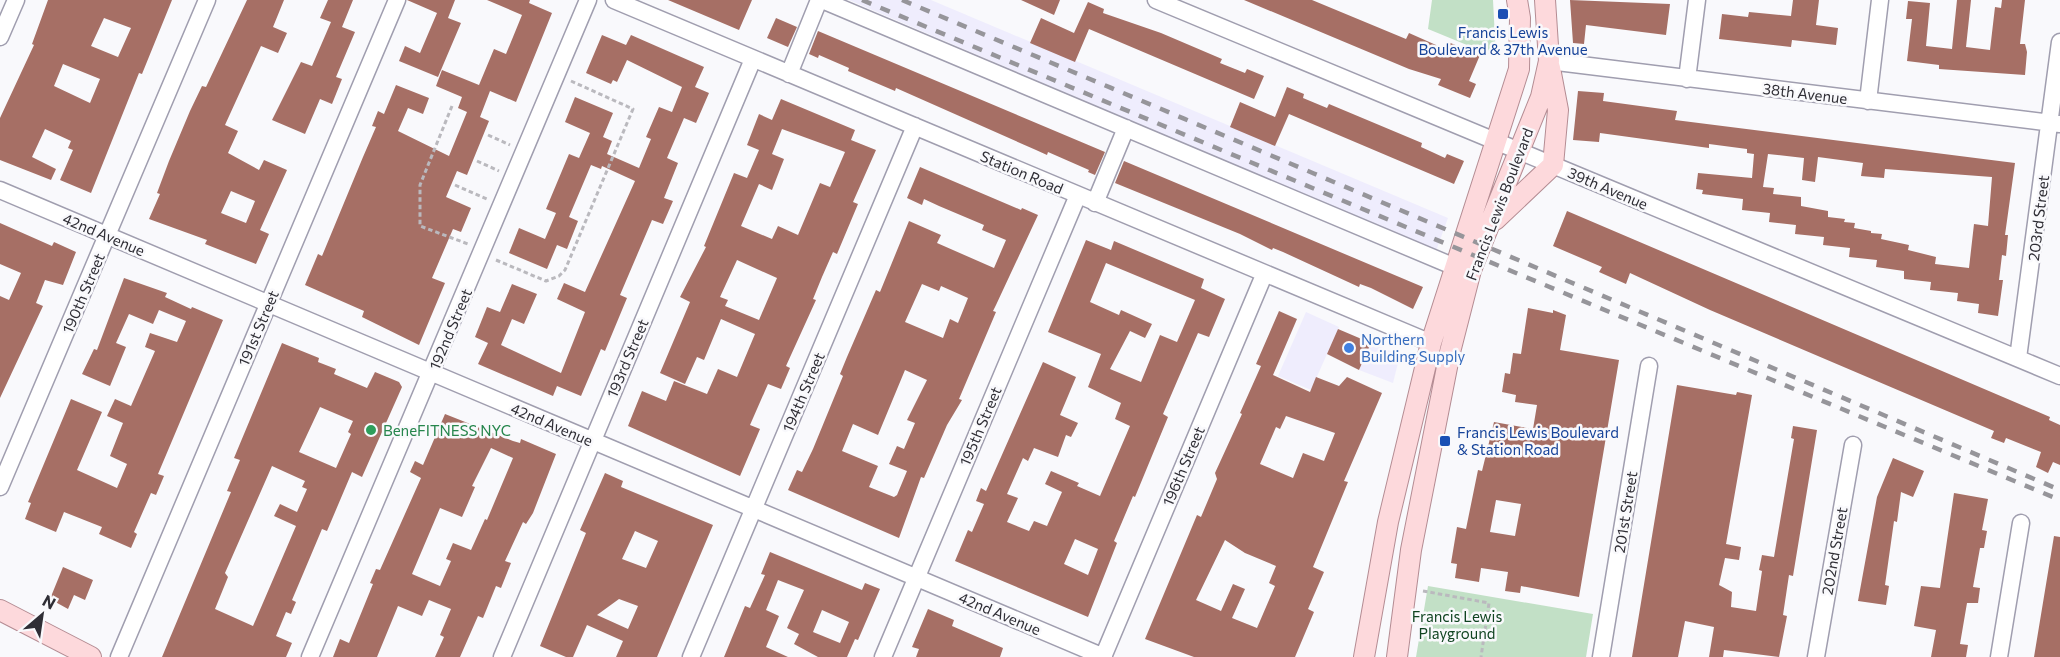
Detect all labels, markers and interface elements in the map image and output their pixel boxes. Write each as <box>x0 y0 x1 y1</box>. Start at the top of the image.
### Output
marker: Francis Lewis Boulevard & 37th Avenue <box>1496 7 1510 21</box>
place label: Francis Lewis Boulevard & 37th Avenue <box>1418 23 1588 58</box>
street label: 38th Avenue <box>1762 79 1849 107</box>
street label: Francis Lewis Boulevard <box>1462 125 1536 283</box>
street label: Station Road <box>978 147 1066 197</box>
street label: 39th Avenue <box>1565 163 1651 213</box>
street label: 203rd Street <box>2024 174 2052 262</box>
street label: 42nd Avenue <box>60 209 148 259</box>
street label: 190th Street <box>58 250 108 336</box>
street label: 192nd Street <box>425 286 475 372</box>
street label: 191st Street <box>234 288 282 368</box>
street label: 193rd Street <box>602 316 652 400</box>
place label: Northern Building Supply <box>1361 330 1466 365</box>
marker: Northern Building Supply <box>1342 341 1356 355</box>
street label: 194th Street <box>778 350 828 434</box>
street label: 195th Street <box>955 384 1005 468</box>
street label: 42nd Avenue <box>508 399 596 449</box>
place label: BeneFITNESS NYC <box>383 421 511 439</box>
marker: BeneFITNESS NYC <box>364 423 378 437</box>
place label: Francis Lewis Boulevard & Station Road <box>1457 423 1619 458</box>
street label: 196th Street <box>1158 424 1208 508</box>
marker: Francis Lewis Boulevard & Station Road <box>1438 434 1452 448</box>
street label: 201st Street <box>1610 470 1640 554</box>
street label: 202nd Street <box>1817 506 1851 596</box>
north arrow <box>12 585 72 645</box>
street label: 42nd Avenue <box>956 588 1044 638</box>
text: N <box>40 590 59 613</box>
park label: Francis Lewis Playground <box>1412 607 1502 642</box>

